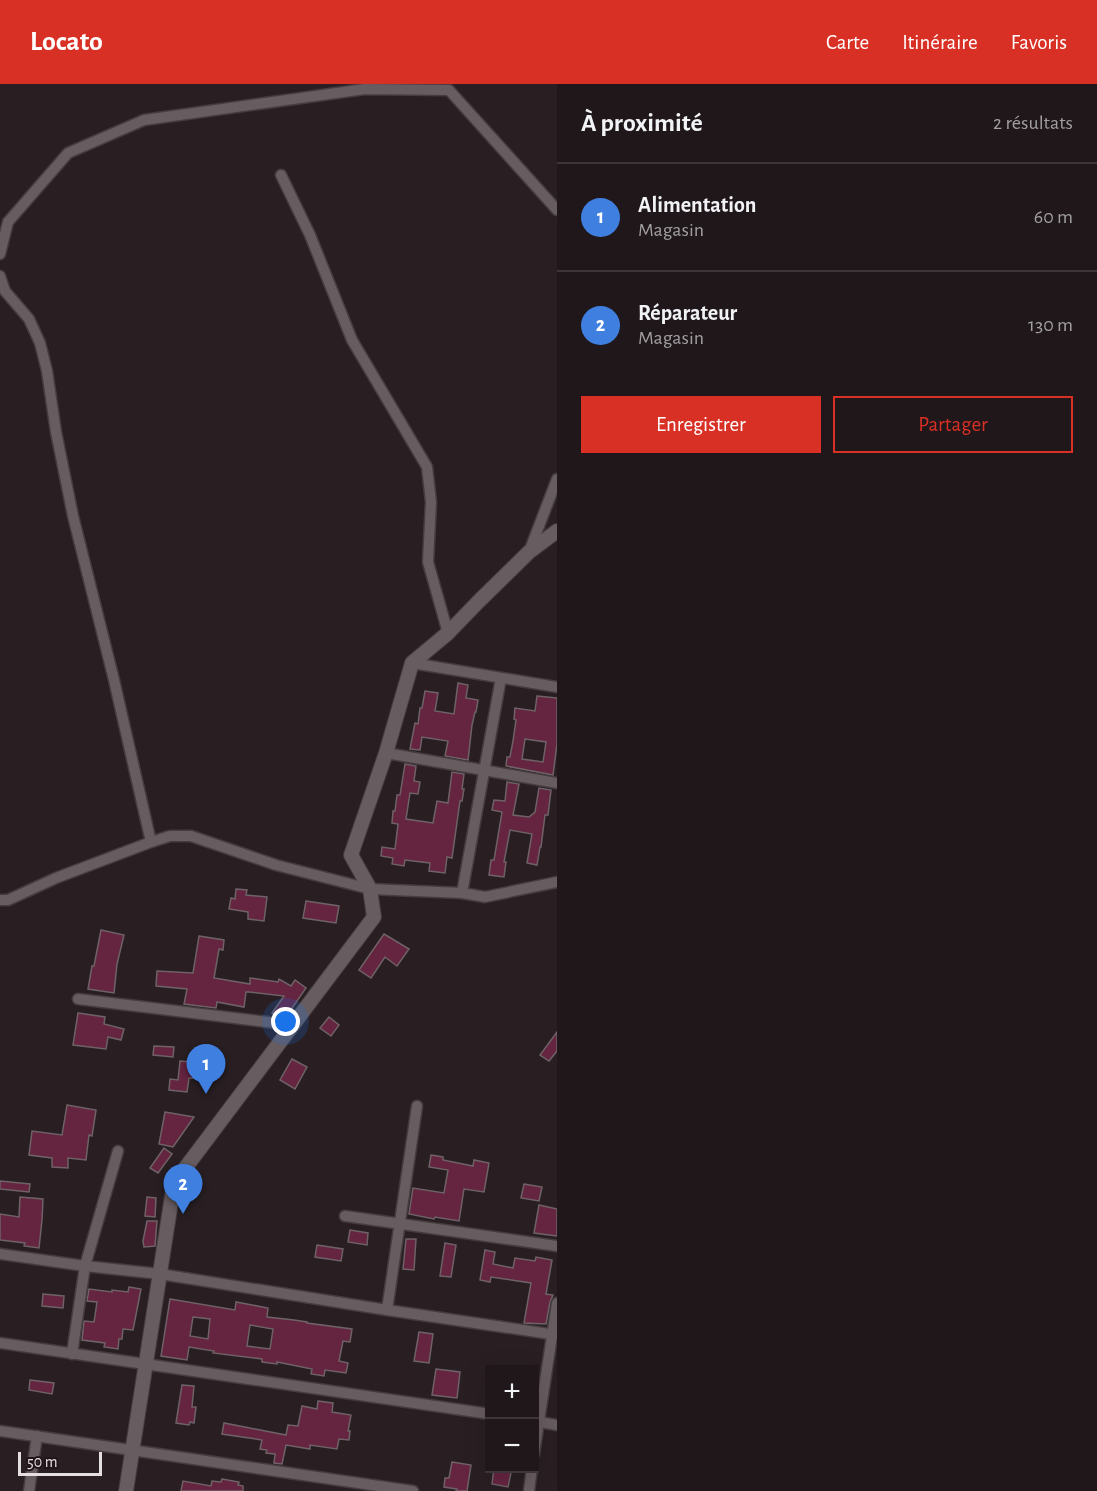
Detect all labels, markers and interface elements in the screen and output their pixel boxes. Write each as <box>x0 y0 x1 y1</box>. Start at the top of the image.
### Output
text: Locato <box>30 28 103 56</box>
text: Carte <box>826 32 869 53</box>
text: Itinéraire <box>902 32 978 53</box>
text: Favoris <box>1011 32 1067 53</box>
text: À proximité <box>581 110 703 136</box>
text: 2 résultats <box>993 113 1073 133</box>
text: Alimentation <box>638 194 756 216</box>
text: 1 <box>597 207 604 227</box>
text: 60 m <box>1034 207 1073 227</box>
text: Magasin <box>638 220 704 240</box>
text: Réparateur <box>638 302 737 324</box>
text: 2 <box>596 315 605 335</box>
text: 130 m <box>1028 315 1073 335</box>
text: Magasin <box>638 328 704 348</box>
button: Enregistrer <box>581 396 821 453</box>
button: Partager <box>833 396 1073 453</box>
your location <box>271 1007 300 1036</box>
pin: 1 <box>186 1044 226 1094</box>
pin: 2 <box>164 1164 202 1214</box>
map controls <box>485 1365 539 1473</box>
button: + <box>485 1365 539 1419</box>
button: − <box>485 1419 539 1473</box>
scale bar <box>18 1449 102 1476</box>
text: 50 m <box>27 1454 58 1470</box>

